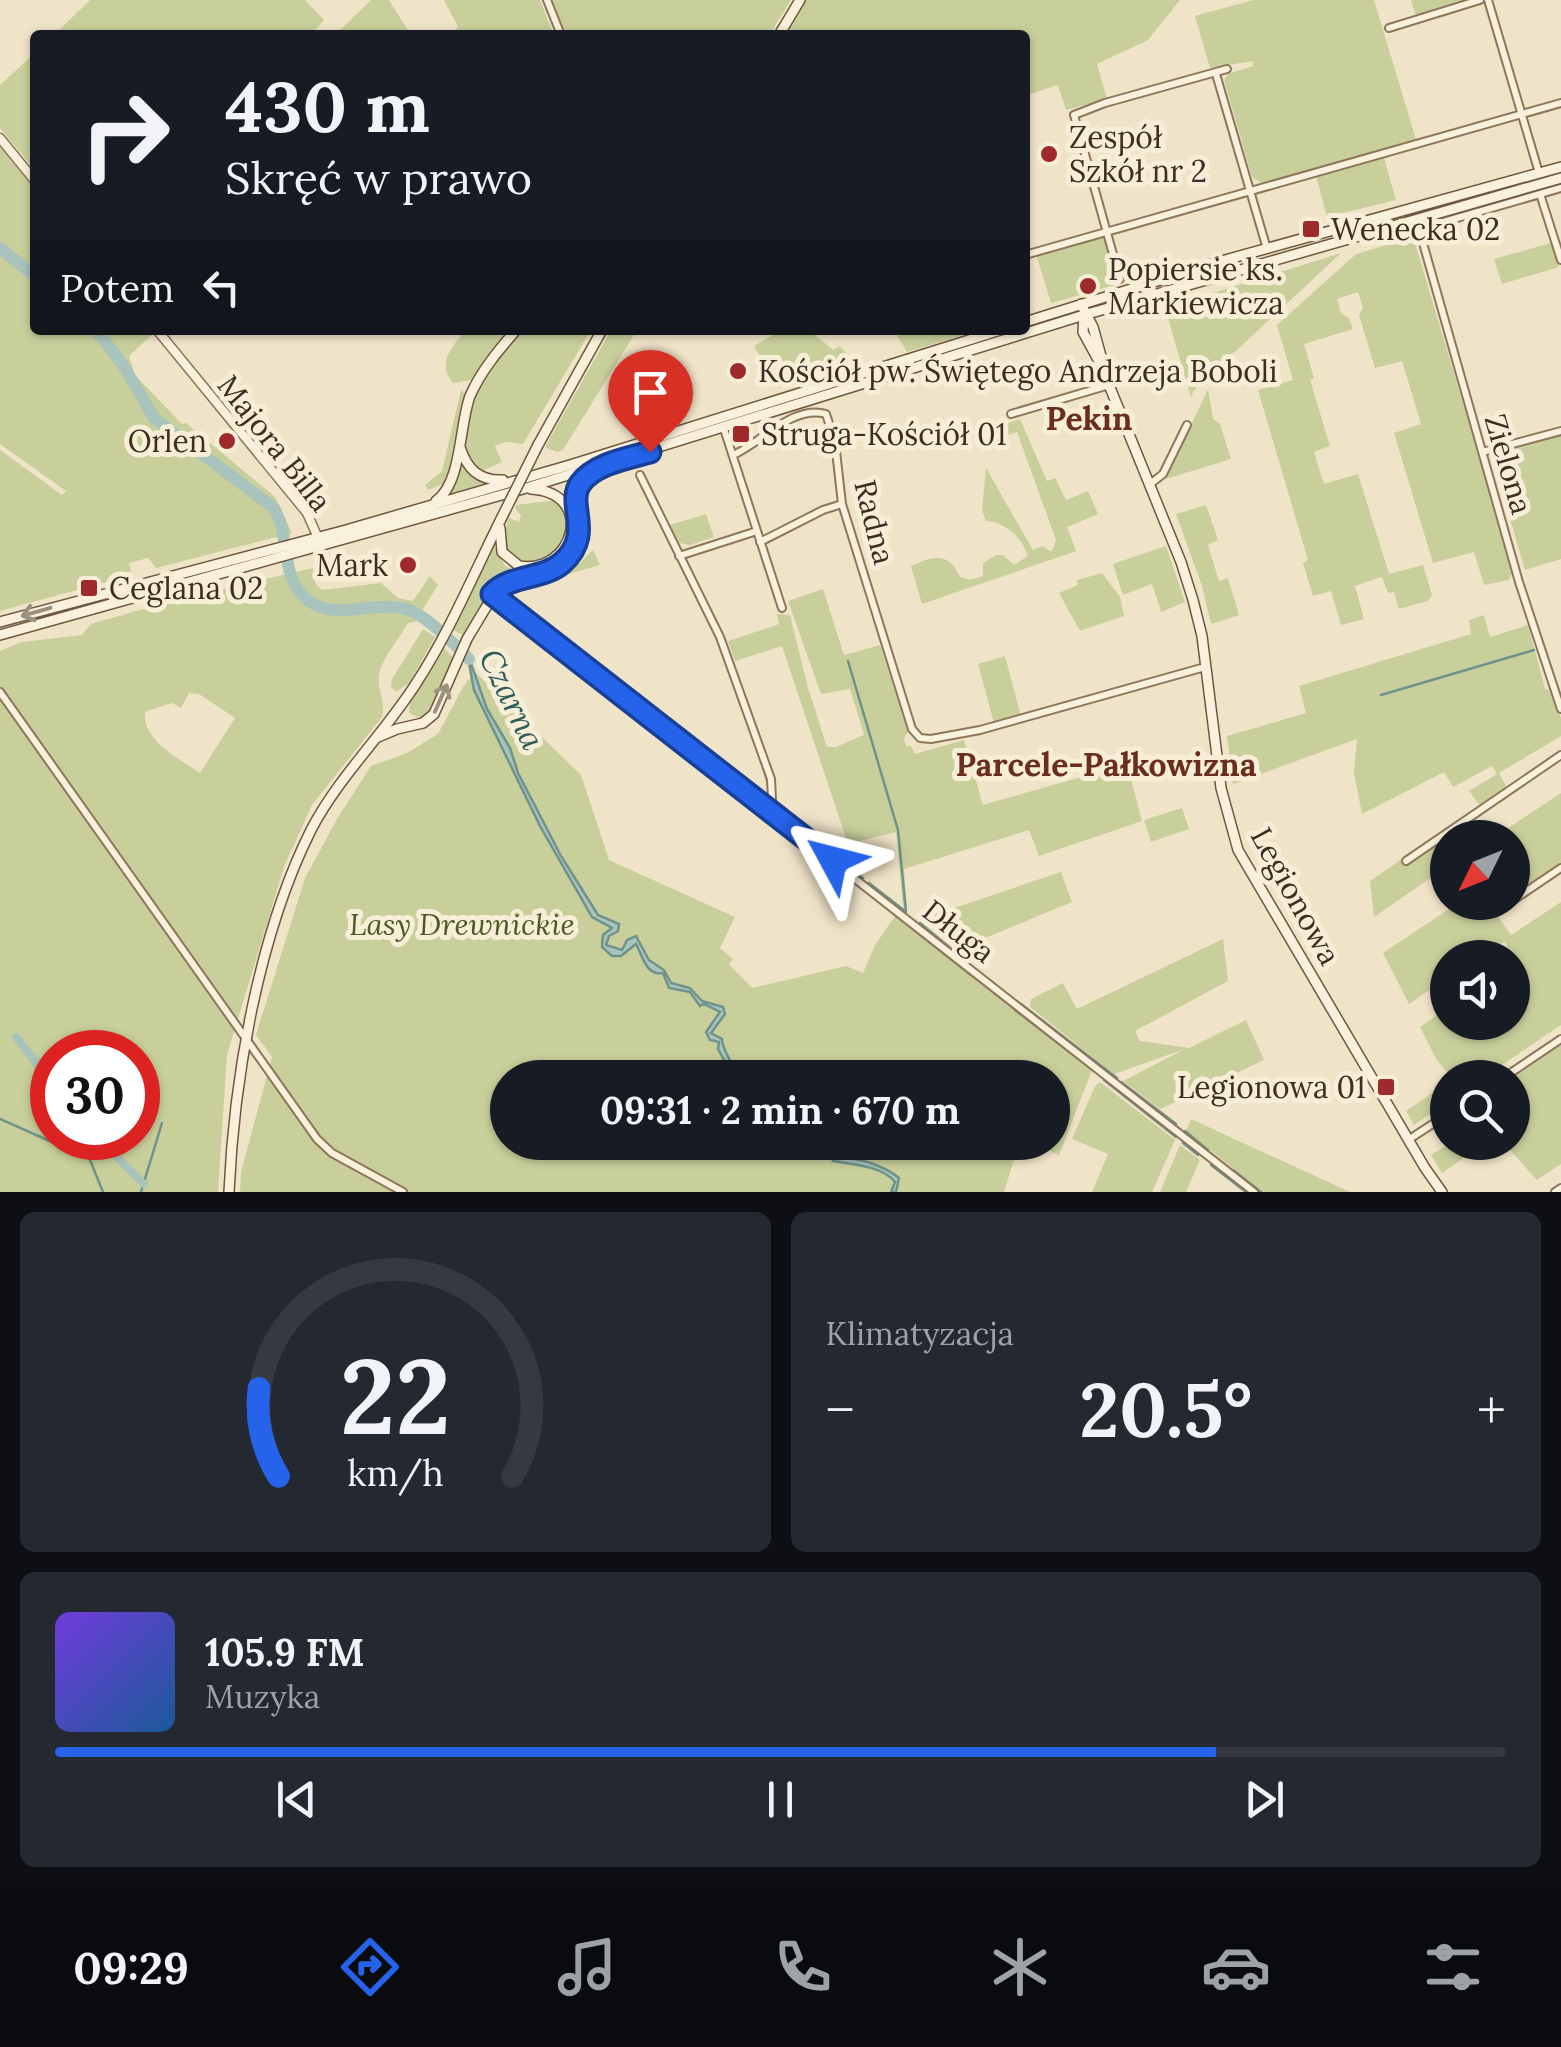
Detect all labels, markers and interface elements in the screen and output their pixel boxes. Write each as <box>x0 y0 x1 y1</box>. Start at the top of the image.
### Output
text: 430 m <box>225 62 430 151</box>
icon: right <box>60 70 190 200</box>
place label: Zespół Szkół nr 2 <box>1069 118 1207 190</box>
marker: Zespół Szkół nr 2 <box>1038 143 1060 165</box>
text: Skręć w prawo <box>225 149 532 206</box>
place label: Wenecka 02 <box>1331 210 1500 248</box>
marker: Wenecka 02 <box>1300 218 1322 240</box>
place label: Popiersie ks. Markiewicza <box>1108 250 1284 322</box>
icon: left <box>194 260 249 315</box>
text: Potem <box>60 264 174 312</box>
marker: Popiersie ks. Markiewicza <box>1077 275 1099 297</box>
pin <box>608 350 693 453</box>
place label: Kościół pw. Świętego Andrzeja Boboli <box>758 352 1277 391</box>
marker: Kościół pw. Świętego Andrzeja Boboli <box>727 360 749 382</box>
icon: arrive <box>623 365 678 420</box>
street label: Majora Billa <box>209 367 340 520</box>
district label: Pekin <box>1045 398 1133 439</box>
street label: Zielona <box>1477 410 1541 518</box>
place label: Struga-Kościół 01 <box>761 415 1007 454</box>
place label: Orlen <box>128 422 207 460</box>
marker: Struga-Kościół 01 <box>730 423 752 445</box>
marker: Orlen <box>216 430 238 452</box>
street label: Radna <box>846 476 904 568</box>
place label: Mark <box>316 546 388 584</box>
marker: Mark <box>397 554 419 576</box>
place label: Ceglana 02 <box>109 569 263 608</box>
marker: Ceglana 02 <box>78 577 100 599</box>
one-way arrow <box>21 604 52 622</box>
water label: Czarna <box>470 642 554 756</box>
one-way arrow <box>433 683 451 714</box>
district label: Parcele-Pałkowizna <box>955 744 1257 785</box>
position arrow <box>781 808 885 912</box>
north arrow <box>1430 820 1530 920</box>
map controls <box>1430 820 1530 1160</box>
street label: Legionowa <box>1242 821 1349 972</box>
street label: Długa <box>915 891 1003 972</box>
park label: Lasy Drewnickie <box>349 905 575 943</box>
button: sound <box>1430 940 1530 1040</box>
speed limit sign: 30 <box>30 1030 160 1160</box>
button: search <box>1430 1060 1530 1160</box>
place label: Legionowa 01 <box>1177 1068 1366 1107</box>
marker: Legionowa 01 <box>1375 1076 1397 1098</box>
text: 09:31 · 2 min · 670 m <box>600 1086 960 1134</box>
text: Klimatyzacja <box>826 1313 1014 1354</box>
text: 22 <box>340 1329 451 1462</box>
text: 20.5° <box>1079 1362 1252 1458</box>
text: − <box>826 1375 855 1445</box>
text: + <box>1477 1375 1506 1445</box>
text: km/h <box>347 1450 444 1496</box>
text: 105.9 FM <box>205 1628 365 1676</box>
text: Muzyka <box>205 1676 320 1717</box>
icon: previous <box>269 1772 324 1827</box>
icon: pause <box>753 1772 808 1827</box>
icon: next <box>1237 1772 1292 1827</box>
icon: directions <box>335 1932 405 2002</box>
icon: music <box>552 1932 622 2002</box>
icon: phone <box>768 1932 838 2002</box>
icon: climate <box>985 1932 1055 2002</box>
icon: car <box>1201 1932 1271 2002</box>
icon: filters <box>1418 1932 1488 2002</box>
text: 09:29 <box>73 1939 189 1996</box>

